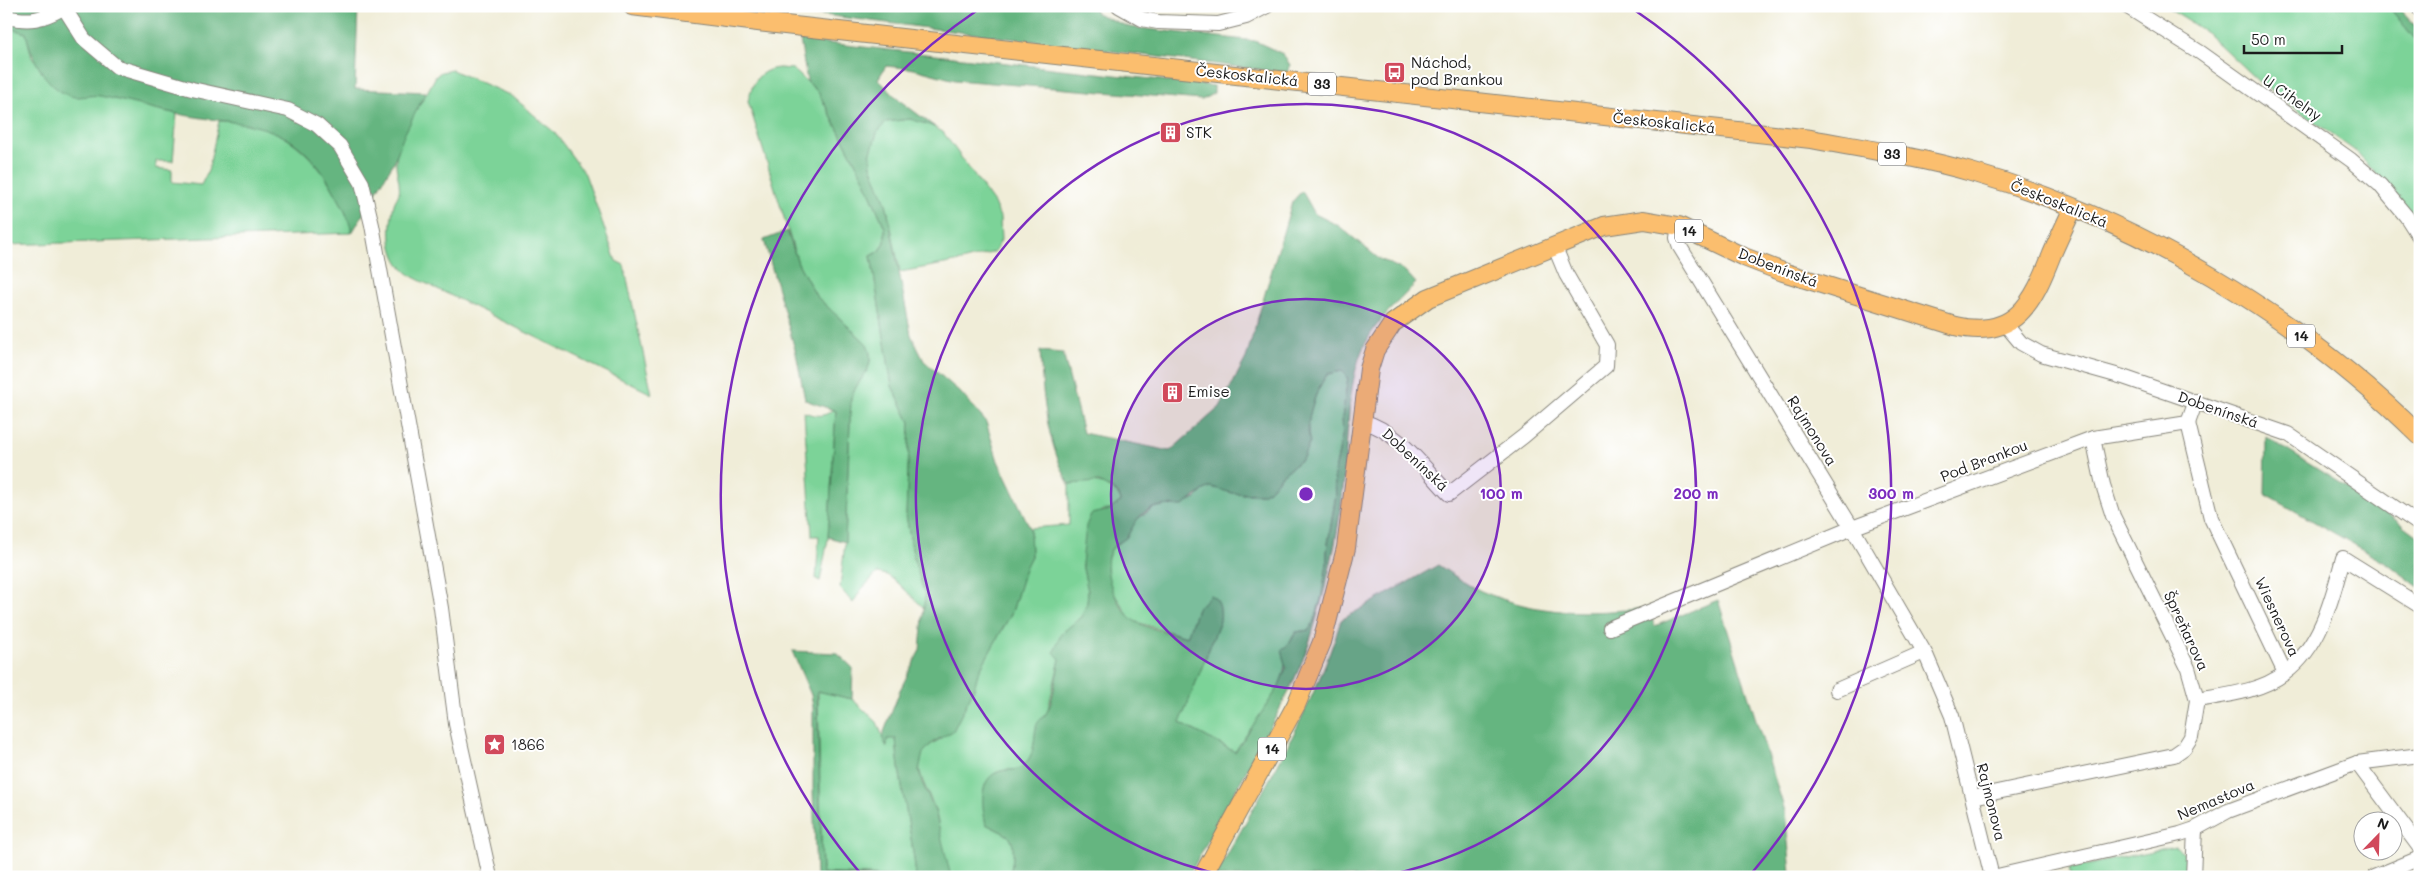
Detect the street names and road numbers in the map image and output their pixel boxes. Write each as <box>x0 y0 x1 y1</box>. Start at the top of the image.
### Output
street label: Českoskalická <box>1195 60 1299 90</box>
street label: U Cihelny <box>2259 70 2326 125</box>
road number: 33 <box>1308 72 1336 96</box>
street label: Českoskalická <box>1612 107 1716 137</box>
road number: 33 <box>1878 142 1906 166</box>
street label: Českoskalická <box>2008 174 2111 232</box>
road number: 14 <box>1675 220 1703 242</box>
street label: Dobenínská <box>1736 243 1821 291</box>
road number: 14 <box>2287 324 2315 348</box>
street label: Dobenínská <box>2175 386 2261 432</box>
street label: Rajmonova <box>1783 392 1842 469</box>
street label: Dobenínská <box>1378 423 1453 495</box>
street label: Pod Brankou <box>1937 434 2030 486</box>
street label: Wiesnerova <box>2251 574 2305 660</box>
street label: Špreňarova <box>2160 587 2214 674</box>
road number: 14 <box>1258 738 1286 761</box>
street label: Rajmonova <box>1973 761 2011 843</box>
street label: Nemastova <box>2174 774 2257 824</box>

